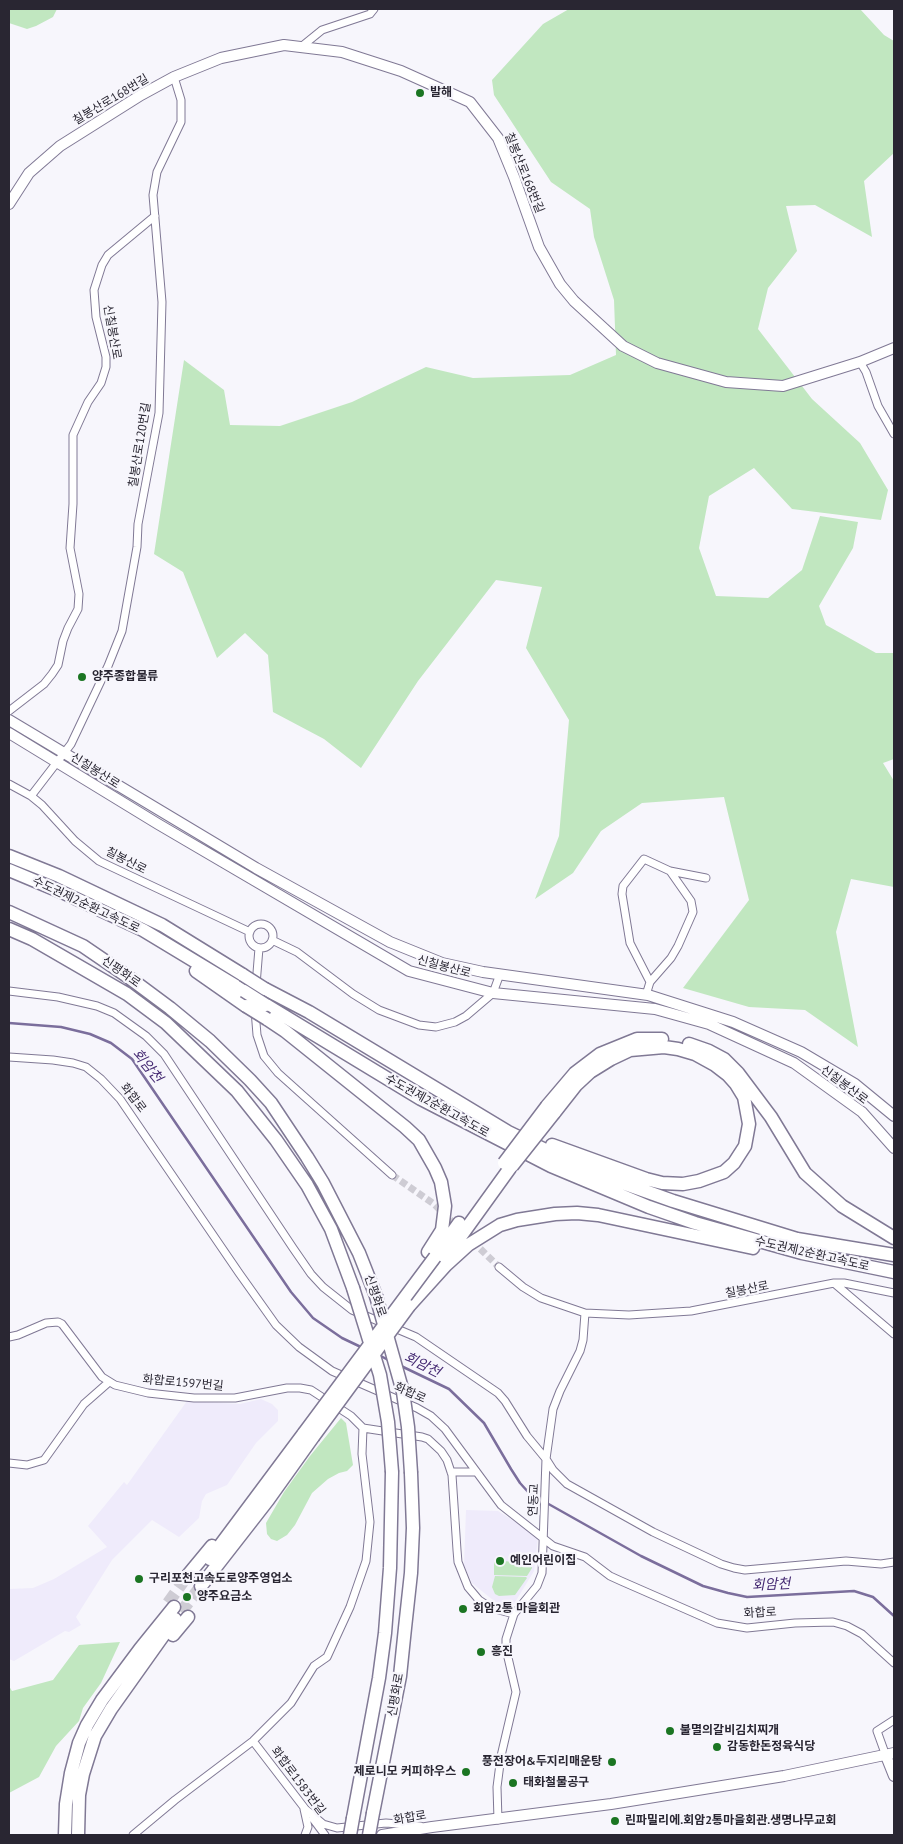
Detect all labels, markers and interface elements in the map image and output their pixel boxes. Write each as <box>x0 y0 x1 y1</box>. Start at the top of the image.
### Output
street label: 칠봉산로168번길 <box>70 72 152 128</box>
place label: 발해 <box>430 86 452 100</box>
marker: 발해 <box>414 87 426 99</box>
street label: 칠봉산로168번길 <box>501 130 547 216</box>
street label: 신칠봉산로 <box>100 304 124 360</box>
street label: 칠봉산로120번길 <box>126 401 154 489</box>
place label: 양주종합물류 <box>92 670 158 684</box>
marker: 양주종합물류 <box>76 671 88 683</box>
street label: 신칠봉산로 <box>68 750 122 792</box>
street label: 칠봉산로 <box>103 845 149 877</box>
street label: 수도권제2순환고속도로 <box>30 874 142 936</box>
street label: 신평화로 <box>99 953 143 991</box>
street label: 신칠봉산로 <box>415 953 473 981</box>
water label: 회암천 <box>128 1046 166 1086</box>
street label: 신칠봉산로 <box>818 1063 870 1107</box>
street label: 수도권제2순환고속도로 <box>382 1071 492 1141</box>
street label: 화합로 <box>117 1081 149 1115</box>
street label: 수도권제2순환고속도로 <box>753 1234 871 1274</box>
street label: 신평화로 <box>361 1273 389 1319</box>
street label: 칠봉산로 <box>724 1279 770 1301</box>
water label: 회암천 <box>401 1349 443 1381</box>
street label: 화합로1597번길 <box>142 1372 224 1394</box>
street label: 화합로 <box>392 1380 428 1406</box>
street label: 연동교 <box>526 1483 542 1517</box>
place label: 예인어린이집 <box>510 1554 576 1568</box>
marker: 예인어린이집 <box>494 1555 506 1567</box>
place label: 구리포천고속도로양주영업소 <box>149 1572 293 1586</box>
marker: 구리포천고속도로양주영업소 <box>133 1573 145 1585</box>
water label: 회암천 <box>751 1576 791 1594</box>
place label: 양주요금소 <box>197 1590 252 1604</box>
marker: 양주요금소 <box>181 1591 193 1603</box>
place label: 회암2통 마을회관 <box>473 1602 560 1616</box>
marker: 회암2통 마을회관 <box>457 1603 469 1615</box>
street label: 화합로 <box>743 1605 777 1621</box>
place label: 흥진 <box>491 1645 513 1659</box>
marker: 흥진 <box>475 1646 487 1658</box>
street label: 신평화로 <box>385 1672 407 1718</box>
place label: 불멸의갈비김치찌개 <box>680 1724 779 1738</box>
marker: 불멸의갈비김치찌개 <box>664 1725 676 1737</box>
place label: 감동한돈정육식당 <box>727 1740 815 1754</box>
marker: 감동한돈정육식당 <box>711 1741 723 1753</box>
street label: 화합로1583번길 <box>268 1744 328 1818</box>
place label: 풍전장어&두지리매운탕 <box>482 1755 602 1769</box>
marker: 풍전장어&두지리매운탕 <box>606 1756 618 1768</box>
place label: 제로니모 커피하우스 <box>354 1765 456 1779</box>
marker: 제로니모 커피하우스 <box>460 1766 472 1778</box>
place label: 태화철물공구 <box>523 1776 589 1790</box>
marker: 태화철물공구 <box>507 1777 519 1789</box>
street label: 화합로 <box>392 1808 428 1828</box>
place label: 린파밀리에.회암2통마을회관.생명나무교회 <box>625 1814 836 1828</box>
marker: 린파밀리에.회암2통마을회관.생명나무교회 <box>609 1815 621 1827</box>

